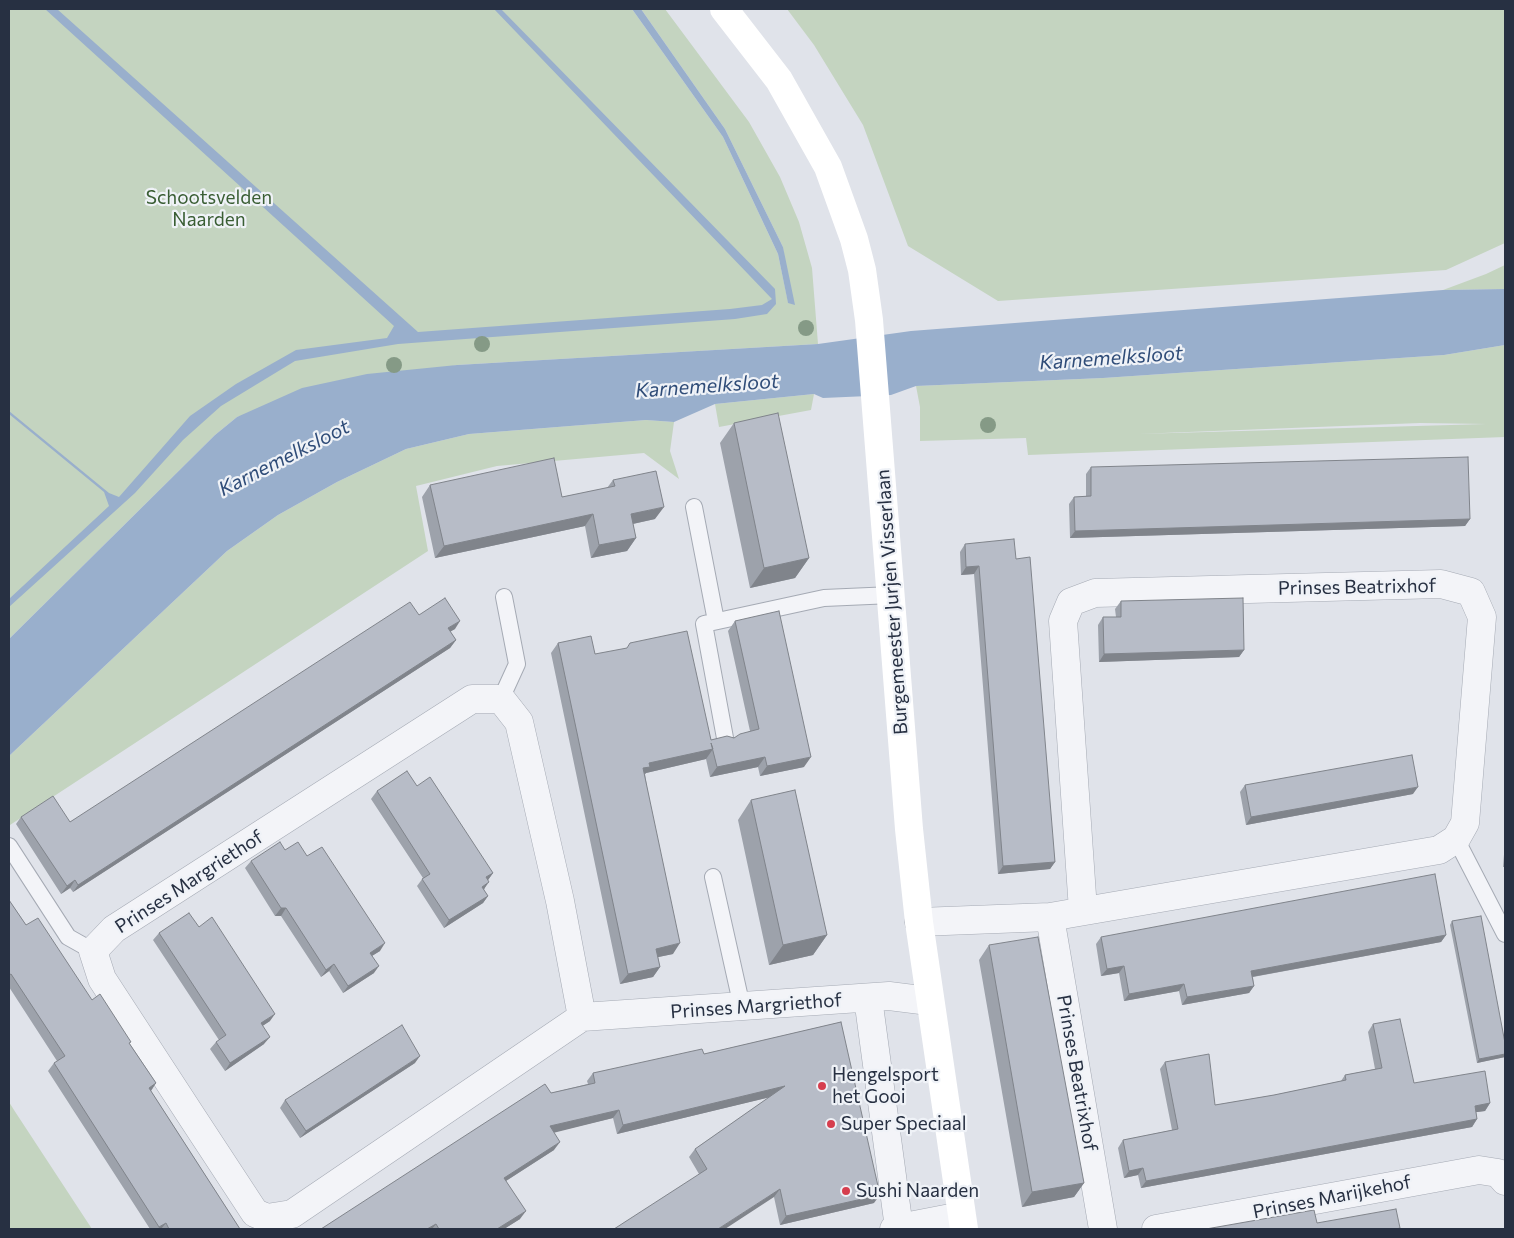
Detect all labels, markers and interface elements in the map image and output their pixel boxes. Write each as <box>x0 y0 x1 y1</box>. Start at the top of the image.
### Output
park label: Schootsvelden Naarden <box>146 187 272 231</box>
water label: Karnemelksloot <box>1038 341 1184 375</box>
water label: Karnemelksloot <box>634 369 780 403</box>
water label: Karnemelksloot <box>215 415 353 501</box>
street label: Burgemeester Jurjen Visserlaan <box>871 468 913 736</box>
street label: Prinses Beatrixhof <box>1278 574 1436 600</box>
street label: Prinses Margriethof <box>111 826 267 938</box>
street label: Prinses Margriethof <box>670 989 842 1023</box>
street label: Prinses Beatrixhof <box>1052 993 1102 1153</box>
place label: Hengelsport het Gooi <box>832 1064 939 1108</box>
marker: Hengelsport het Gooi <box>816 1080 828 1092</box>
place label: Super Speciaal <box>841 1113 967 1135</box>
marker: Super Speciaal <box>825 1118 837 1130</box>
street label: Prinses Marijkehof <box>1251 1170 1413 1224</box>
place label: Sushi Naarden <box>856 1180 979 1202</box>
marker: Sushi Naarden <box>840 1185 852 1197</box>

